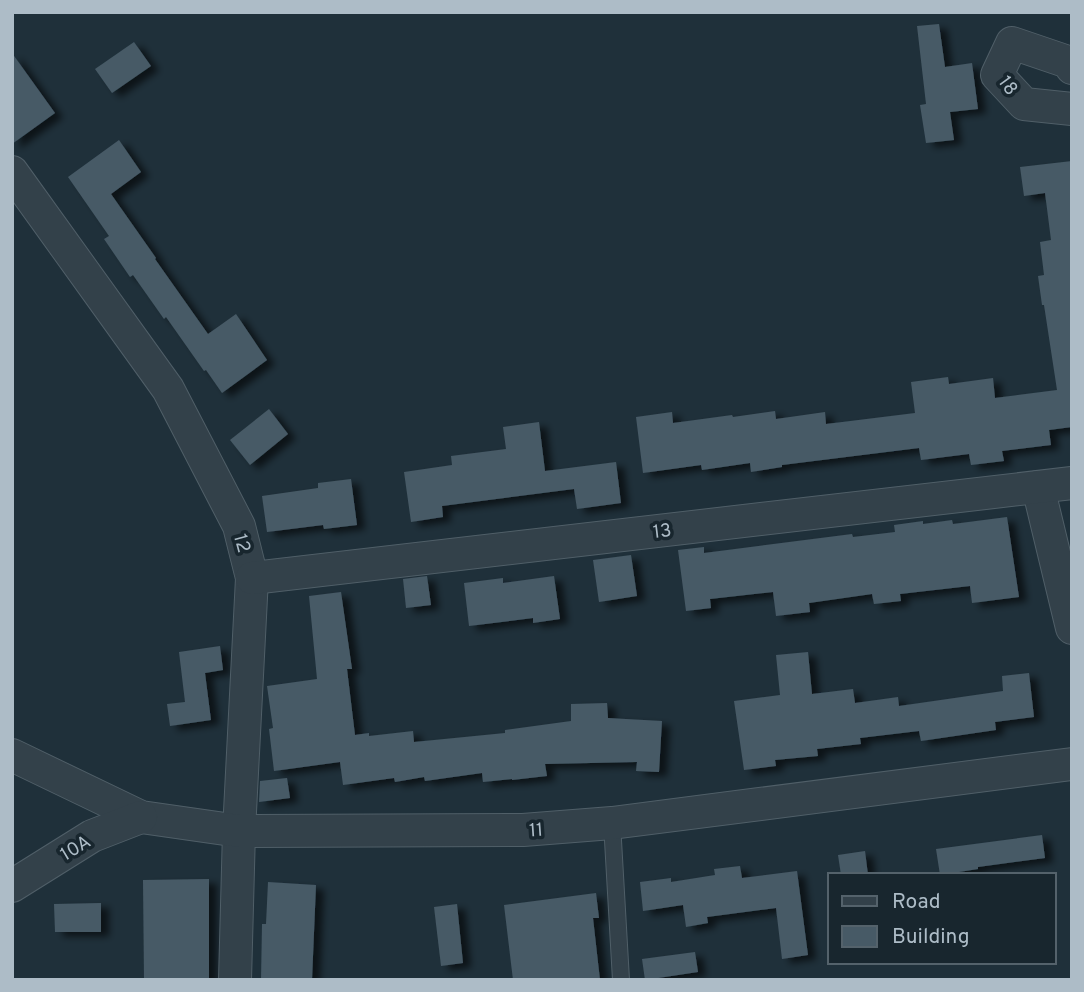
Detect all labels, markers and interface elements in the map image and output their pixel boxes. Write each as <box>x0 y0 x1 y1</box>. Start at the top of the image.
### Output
street label: 18 <box>992 72 1023 101</box>
street label: 13 <box>652 519 673 545</box>
street label: 12 <box>227 531 255 556</box>
street label: 11 <box>528 819 544 843</box>
street label: 10A <box>56 830 96 867</box>
legend <box>828 873 1056 964</box>
text: Road <box>892 889 941 916</box>
text: Building <box>892 924 970 951</box>

